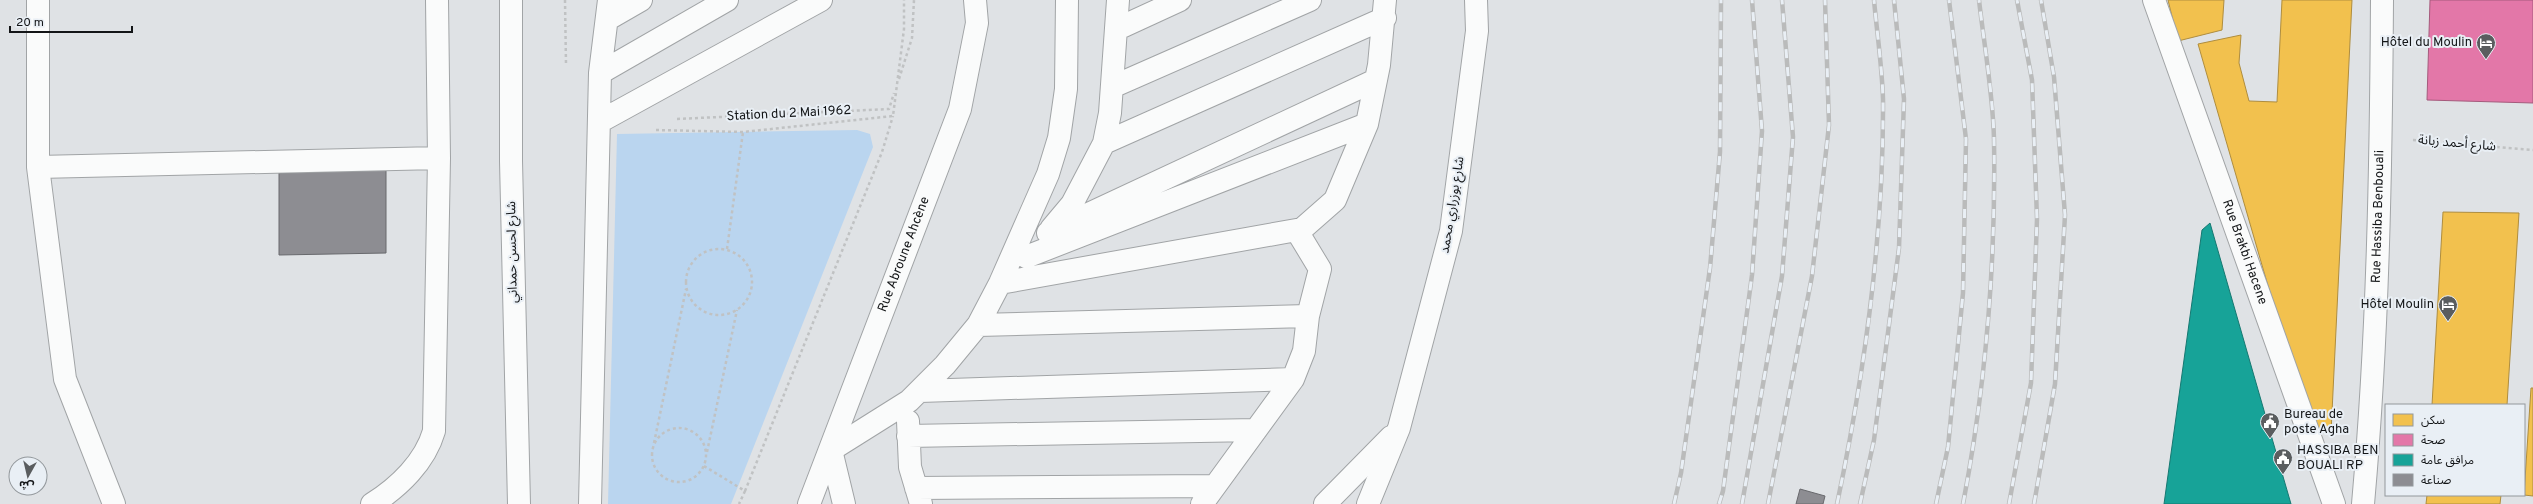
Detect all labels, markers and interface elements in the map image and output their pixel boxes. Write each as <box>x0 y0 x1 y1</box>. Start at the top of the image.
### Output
scale bar <box>10 8 132 34</box>
text: 20 m <box>16 15 44 31</box>
hotel icon: Hôtel du Moulin <box>2475 32 2497 60</box>
place label: Hôtel du Moulin <box>2381 35 2472 51</box>
street label: Station du 2 Mai 1962 <box>726 103 852 125</box>
street label: شارع أحمد زبانة <box>2417 131 2497 156</box>
street label: Rue Hassiba Benbouali <box>2369 150 2388 283</box>
street label: شارع بوزراري محمد <box>1437 156 1470 255</box>
street label: Rue Abroune Ahcène <box>875 195 934 315</box>
street label: Rue Brakbi Hacene <box>2218 198 2270 307</box>
street label: شارع لحسن حمداني <box>504 201 523 303</box>
hotel icon: Hôtel Moulin <box>2437 294 2459 322</box>
place label: Hôtel Moulin <box>2360 297 2434 313</box>
legend <box>2385 404 2525 496</box>
place label: Bureau de poste Agha <box>2284 407 2349 438</box>
public building icon: Bureau de poste Agha <box>2259 411 2281 439</box>
text: سكن <box>2421 413 2445 429</box>
text: صحة <box>2421 433 2445 449</box>
place label: HASSIBA BEN BOUALI RP <box>2297 443 2378 474</box>
public building icon: HASSIBA BEN BOUALI RP <box>2272 447 2294 475</box>
text: مرافق عامة <box>2421 453 2474 469</box>
north arrow <box>8 456 48 496</box>
text: صناعة <box>2421 473 2451 489</box>
text: ش <box>18 477 35 493</box>

